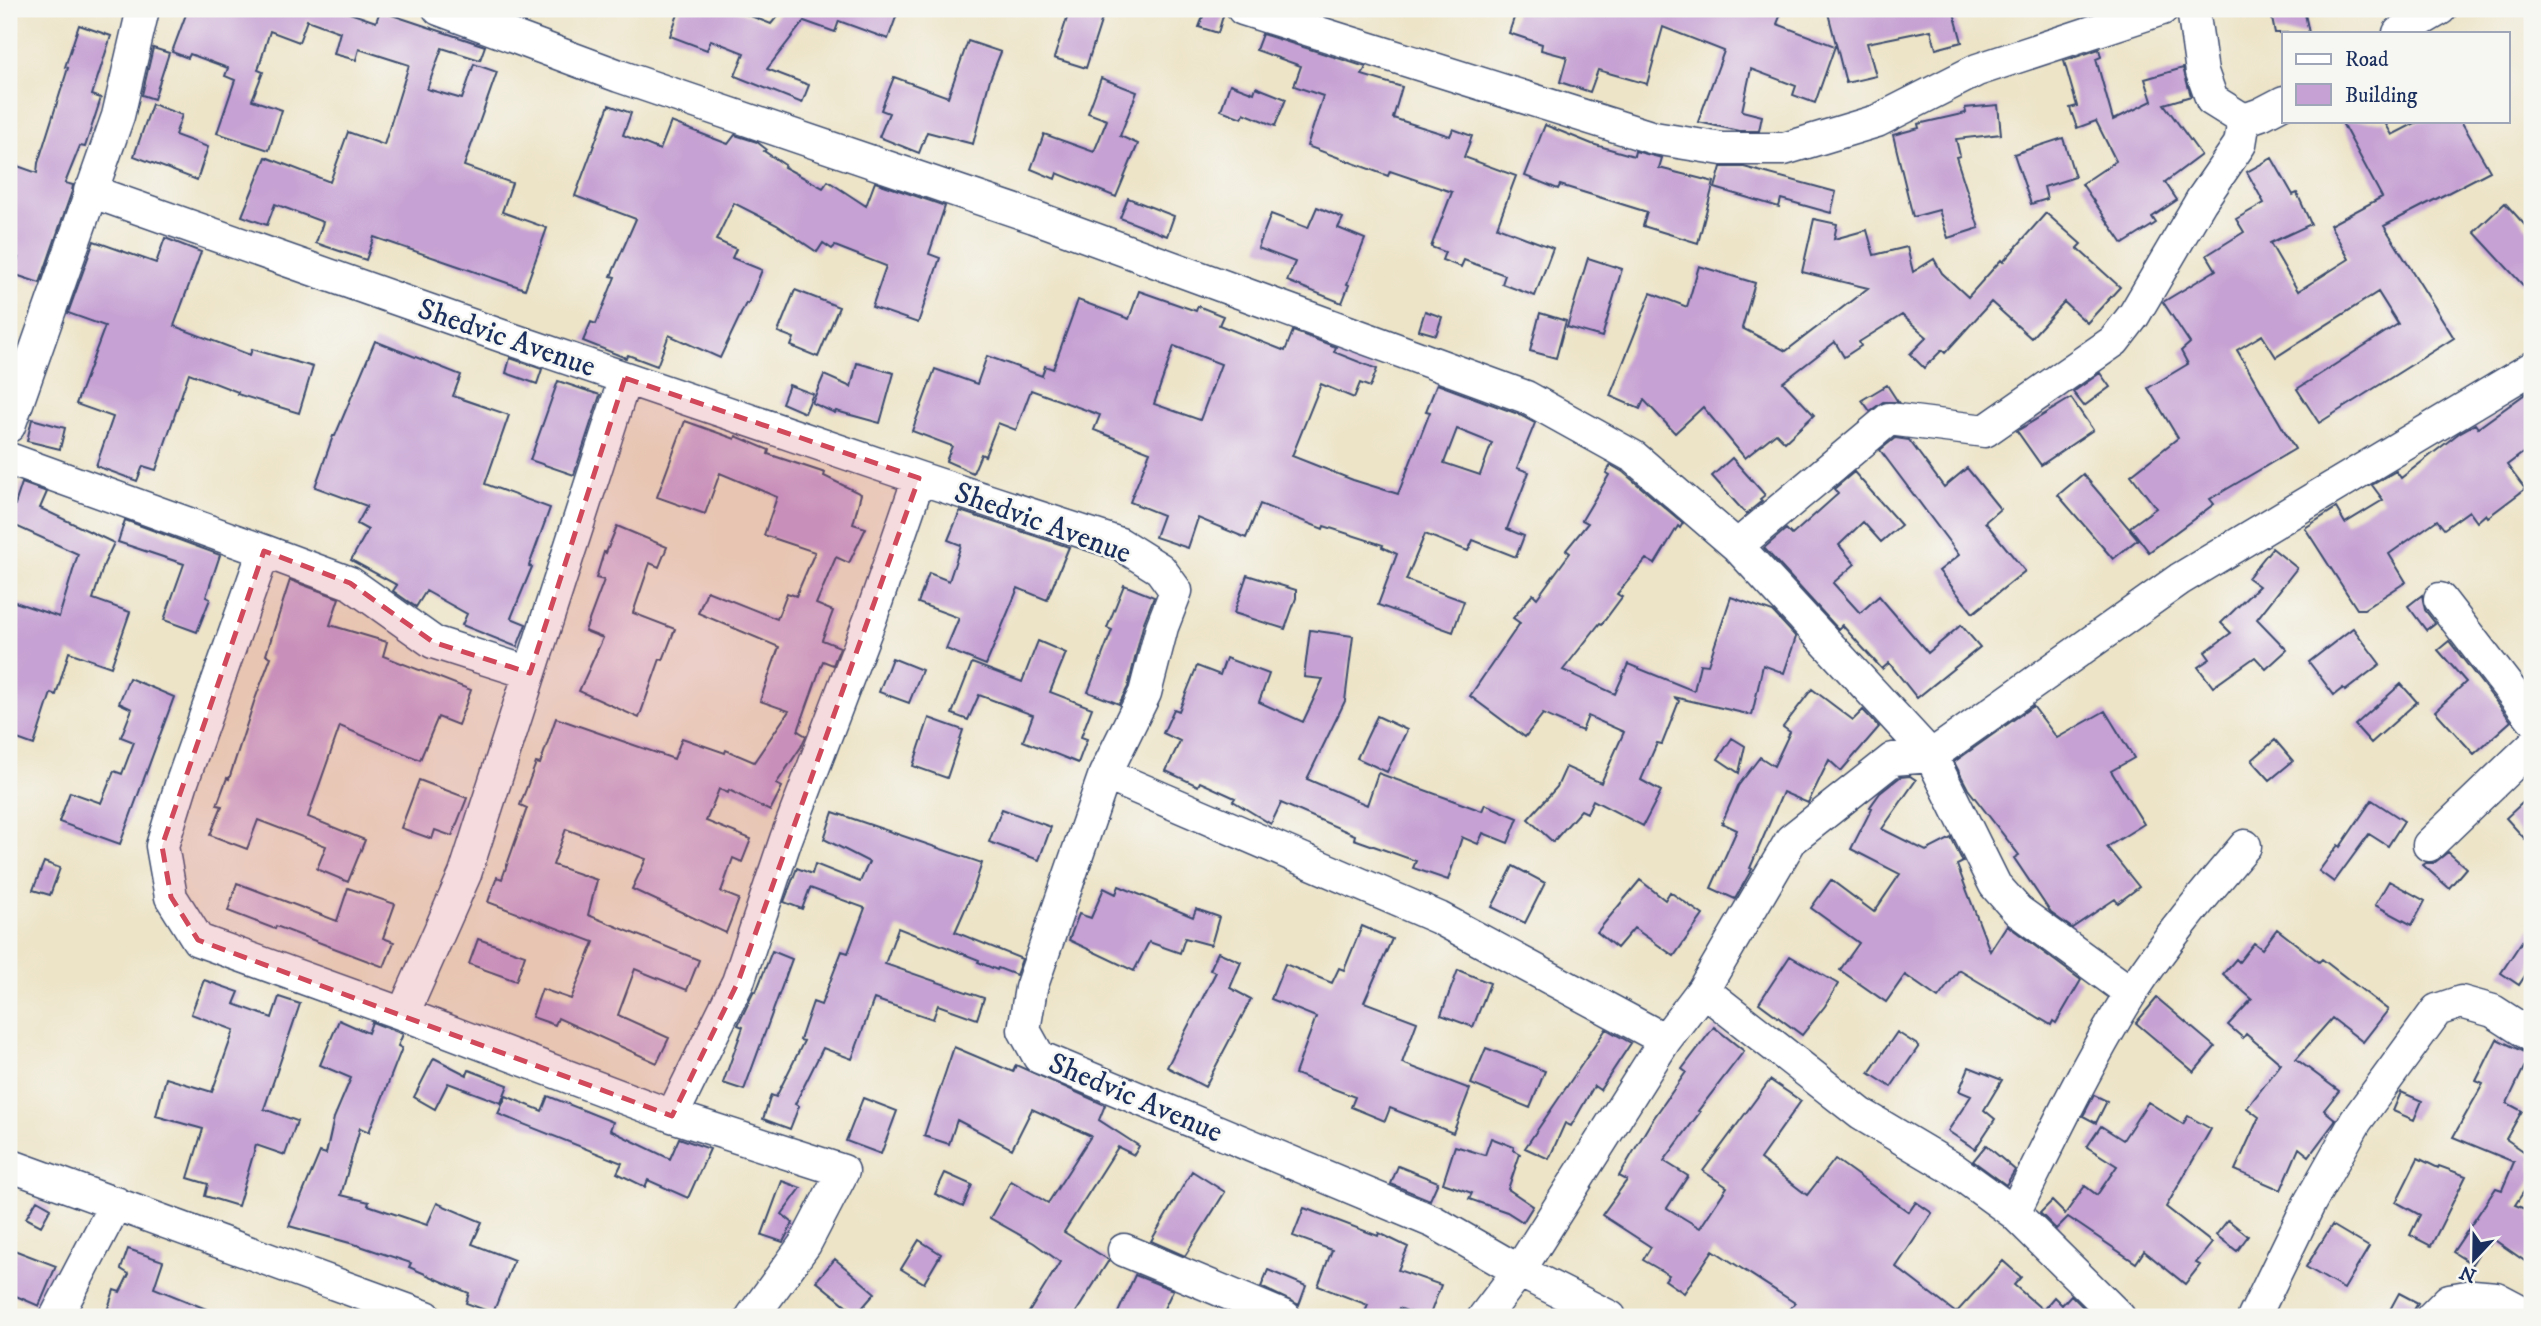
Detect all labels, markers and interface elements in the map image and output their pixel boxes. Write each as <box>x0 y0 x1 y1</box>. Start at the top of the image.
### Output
legend <box>2282 32 2510 122</box>
text: Road <box>2345 47 2389 73</box>
text: Building <box>2345 83 2418 109</box>
street label: Shedvic Avenue <box>413 291 600 386</box>
street label: Shedvic Avenue <box>949 474 1136 573</box>
street label: Shedvic Avenue <box>1043 1045 1228 1152</box>
north arrow <box>2440 1224 2510 1294</box>
text: N <box>2456 1260 2480 1287</box>

